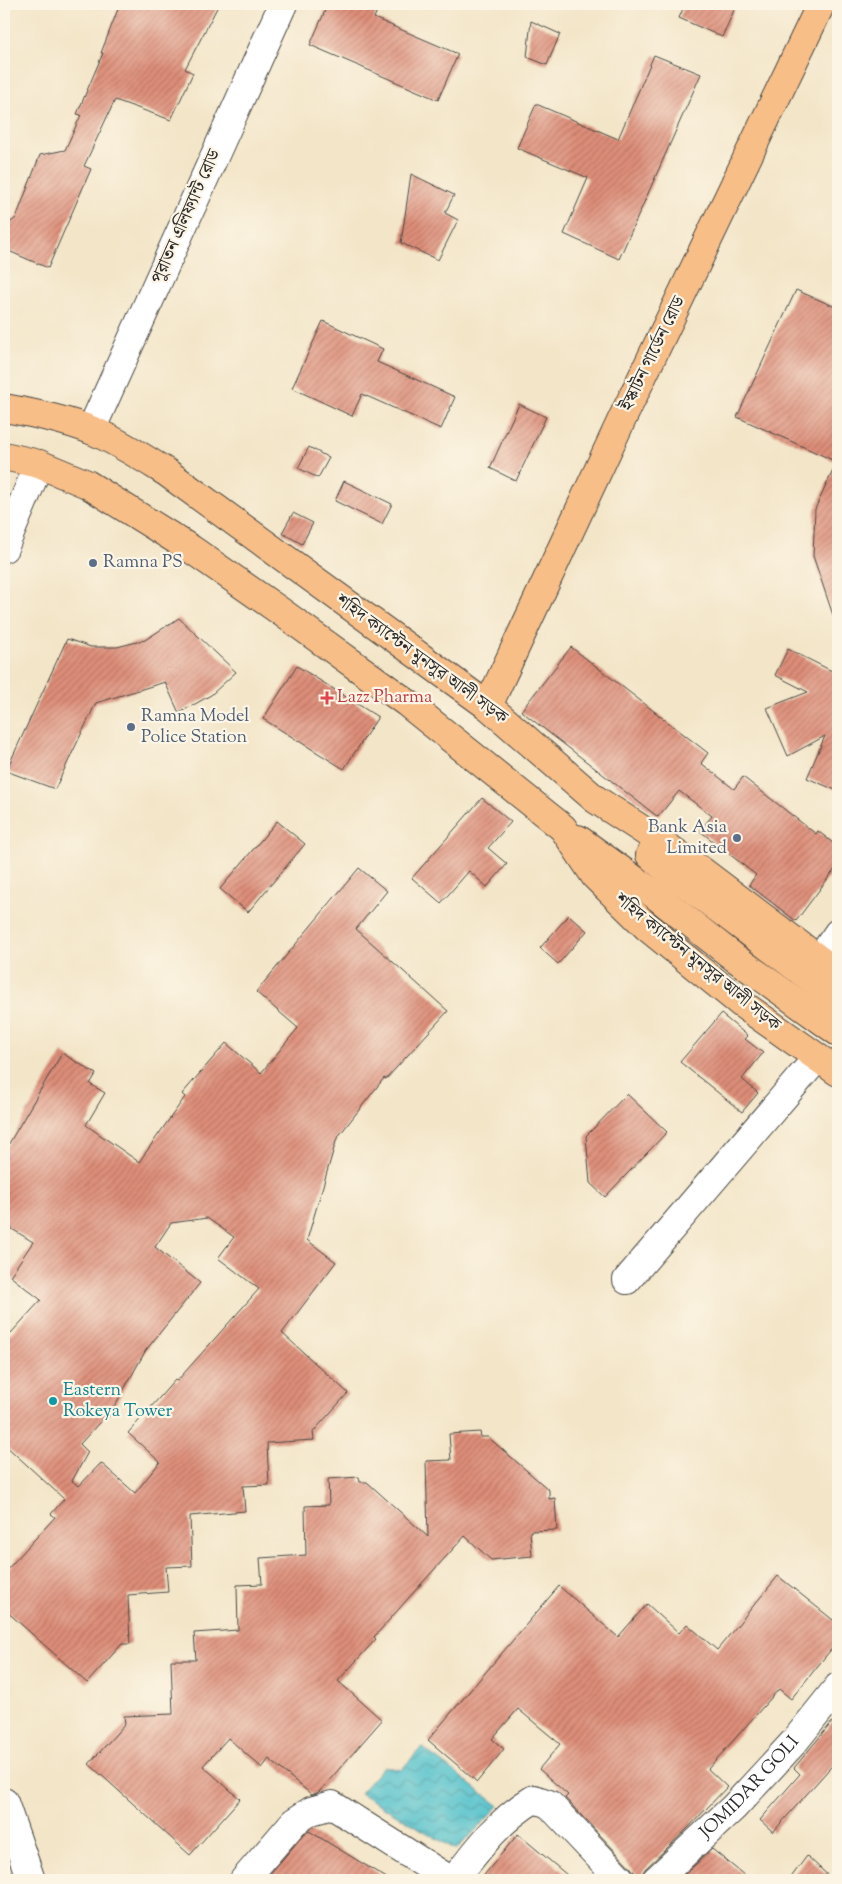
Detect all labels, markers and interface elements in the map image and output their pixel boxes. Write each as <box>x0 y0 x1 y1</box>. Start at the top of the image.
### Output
street label: পুরাতন এলিফ্যান্ট রোড <box>146 145 229 288</box>
street label: ইস্কাটন গার্ডেন রোড <box>615 292 693 417</box>
place label: Ramna PS <box>103 550 183 576</box>
marker: Ramna PS <box>87 557 99 569</box>
street label: শহিদ ক্যাপ্টেন মুনসুর আলী সড়ক <box>329 588 513 732</box>
place label: Lazz Pharma <box>337 685 432 711</box>
marker: Lazz Pharma <box>321 692 333 704</box>
place label: Ramna Model Police Station <box>141 704 249 751</box>
marker: Ramna Model Police Station <box>125 721 137 733</box>
place label: Bank Asia Limited <box>648 815 727 862</box>
marker: Bank Asia Limited <box>731 832 743 844</box>
street label: শহিদ ক্যাপ্টেন মুনসুর আলী সড়ক <box>608 887 787 1039</box>
place label: Eastern Rokeya Tower <box>63 1378 173 1425</box>
marker: Eastern Rokeya Tower <box>47 1395 59 1407</box>
street label: JOMIDAR GOLI <box>694 1731 807 1846</box>

